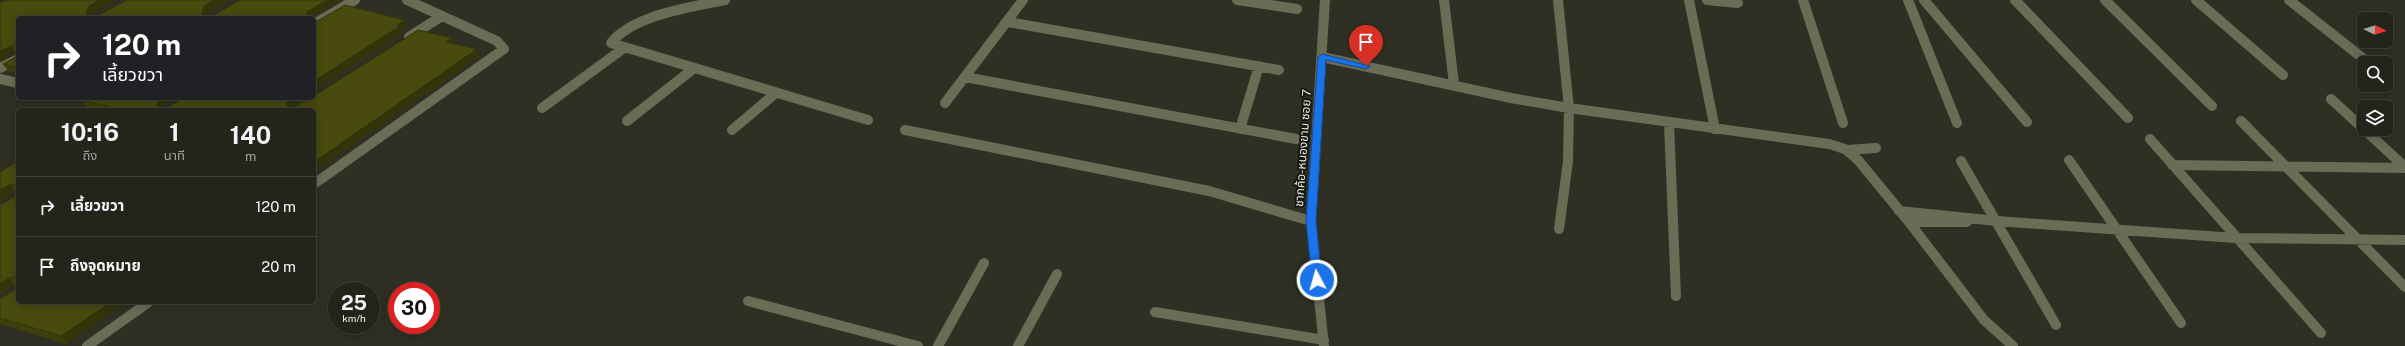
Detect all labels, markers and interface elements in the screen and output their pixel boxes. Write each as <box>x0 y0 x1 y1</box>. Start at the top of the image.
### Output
north arrow <box>2357 12 2393 48</box>
map controls <box>2357 12 2393 136</box>
pin <box>1349 25 1383 66</box>
text: 120 m <box>102 28 181 61</box>
icon: arrive <box>1355 31 1377 53</box>
icon: right <box>36 32 88 84</box>
button: search <box>2357 56 2393 92</box>
text: เลี้ยวขวา <box>102 64 163 85</box>
street label: ชากค้อ-หนองขาม ซอย 7 <box>1292 89 1314 207</box>
button: layers <box>2357 100 2393 136</box>
text: 10:16 <box>61 118 119 146</box>
text: 1 <box>169 118 180 146</box>
text: 140 <box>230 121 271 149</box>
text: ถึง <box>83 148 97 163</box>
text: นาที <box>164 148 185 163</box>
text: m <box>245 149 256 164</box>
icon: right <box>36 196 58 218</box>
text: เลี้ยวขวา <box>70 197 124 214</box>
text: 120 m <box>255 198 296 215</box>
icon: arrive <box>36 256 58 278</box>
text: ถึงจุดหมาย <box>70 257 141 274</box>
text: 20 m <box>261 258 296 275</box>
position arrow <box>1296 259 1338 301</box>
speed limit sign: 30 <box>388 282 440 334</box>
text: 25 <box>341 291 367 315</box>
text: km/h <box>342 312 366 324</box>

